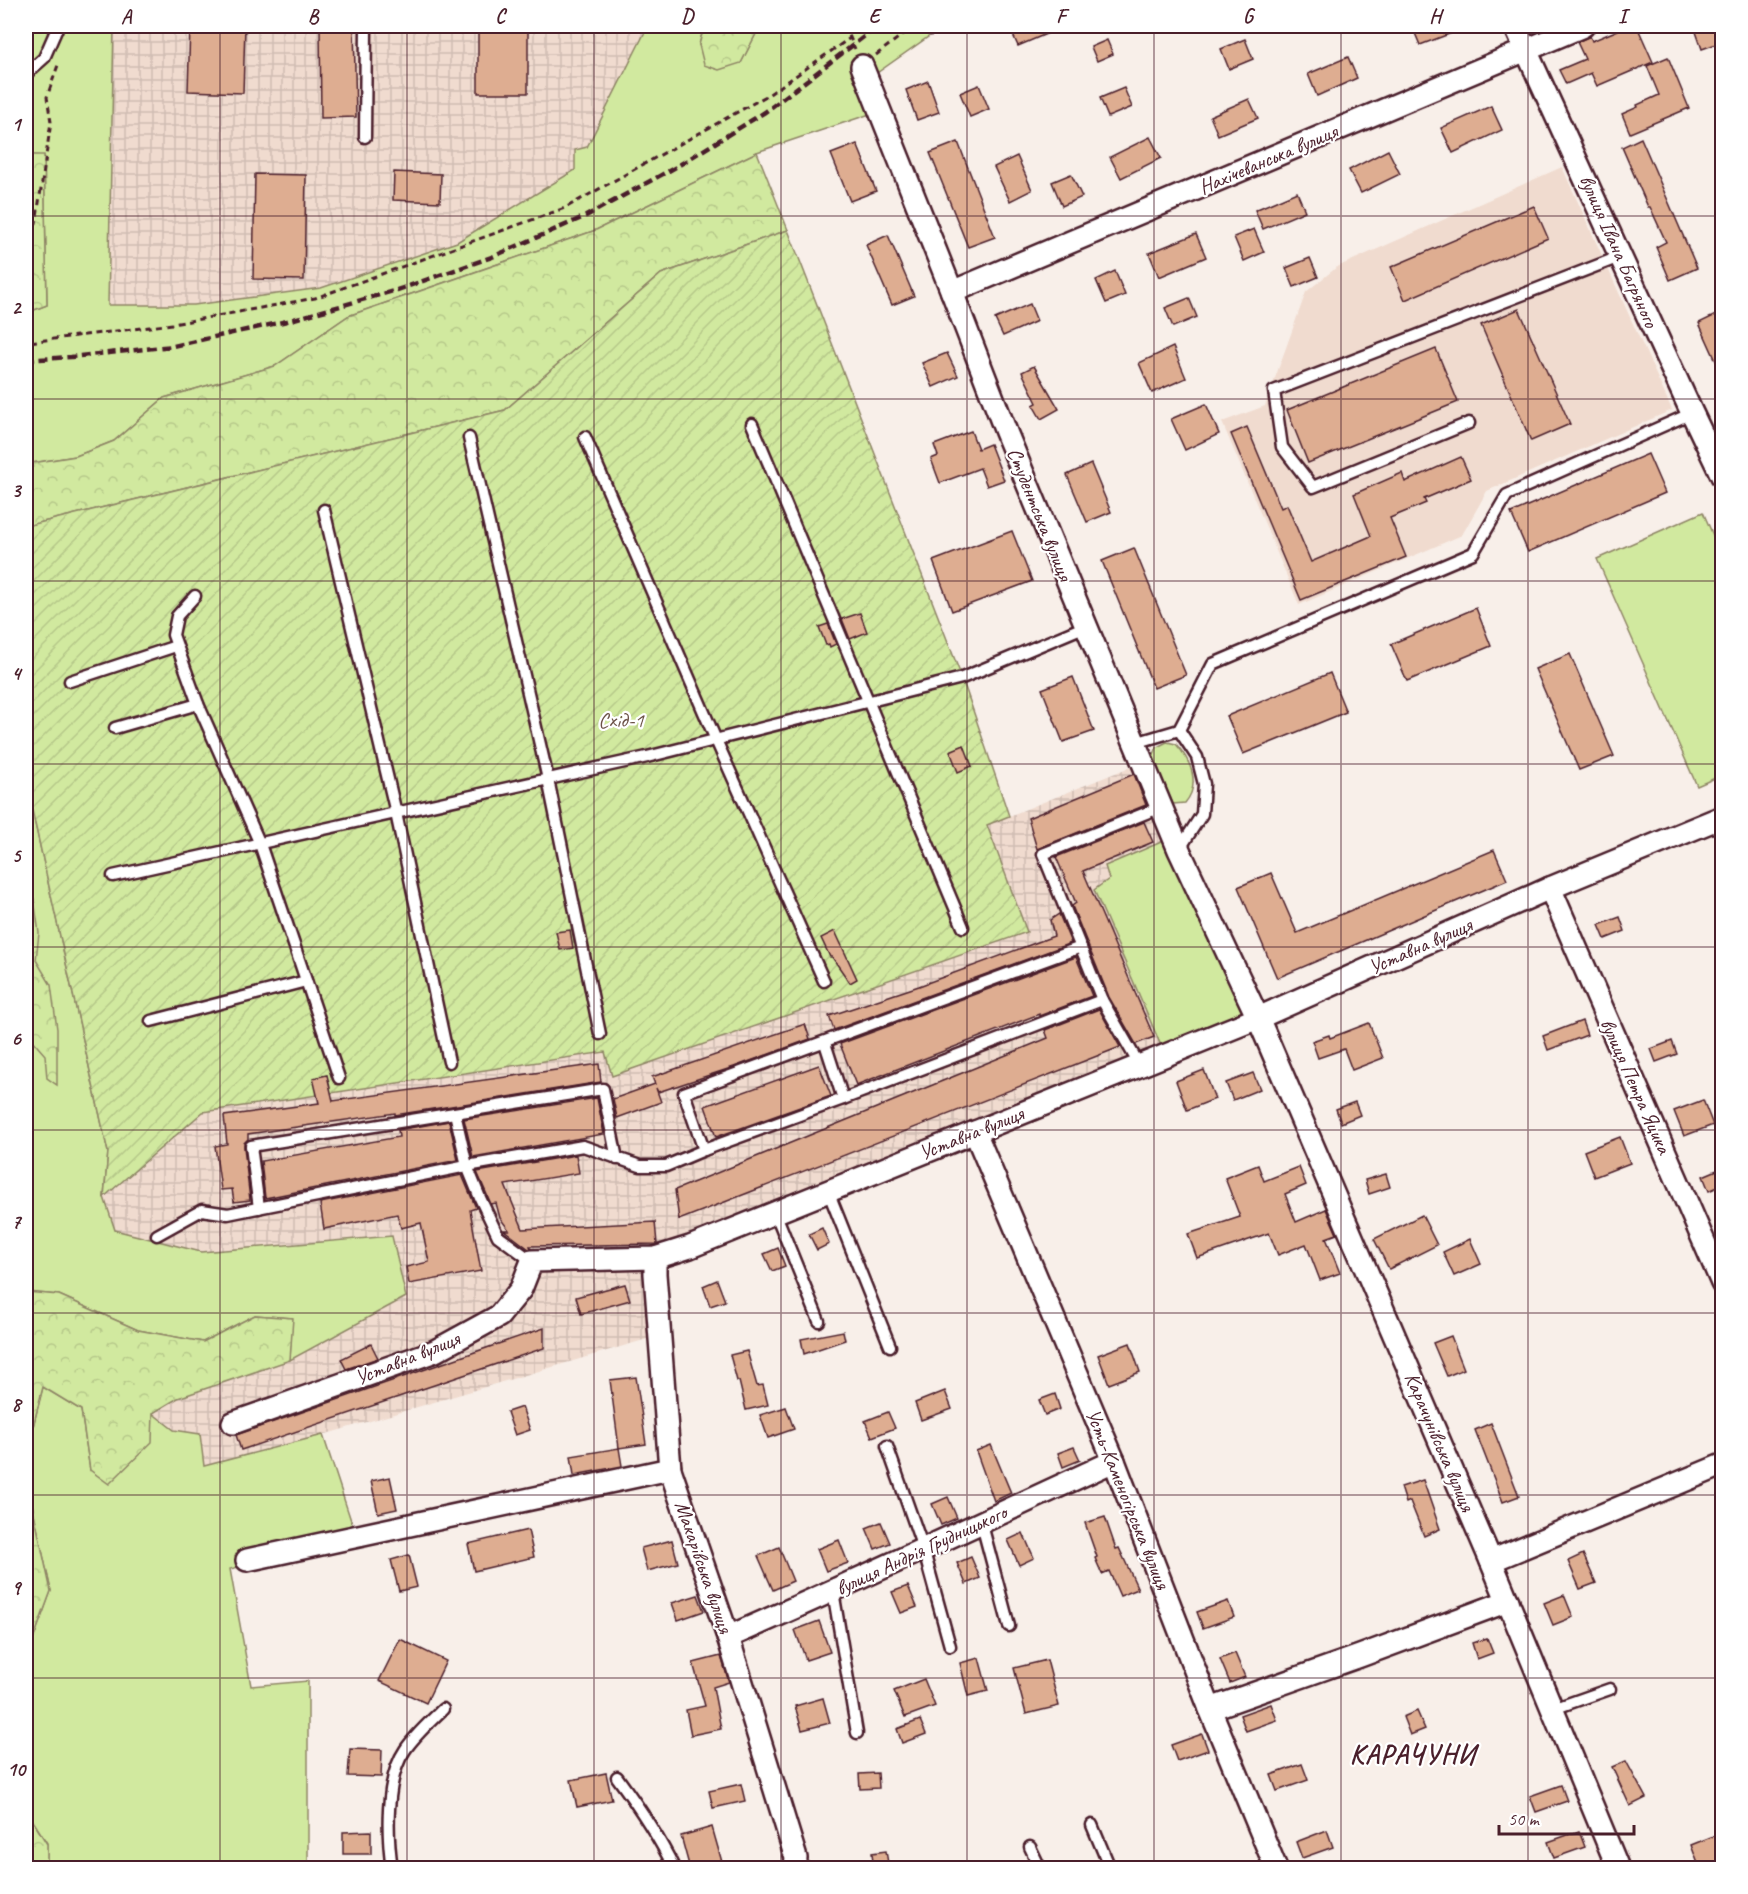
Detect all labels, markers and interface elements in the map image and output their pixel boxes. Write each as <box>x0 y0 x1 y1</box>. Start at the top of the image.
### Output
text: A <box>121 4 133 29</box>
text: B <box>308 4 320 29</box>
text: C <box>495 4 507 29</box>
text: D <box>681 4 695 29</box>
text: E <box>869 4 883 29</box>
text: F <box>1056 4 1070 29</box>
text: G <box>1243 4 1256 29</box>
text: H <box>1429 4 1444 29</box>
text: I <box>1618 4 1631 29</box>
text: 1 <box>12 112 23 137</box>
street label: Нахічеванська вулиця <box>1195 117 1343 200</box>
street label: вулиця Івана Багряного <box>1574 171 1665 333</box>
text: 2 <box>12 295 23 320</box>
street label: Студентська вулиця <box>1002 444 1079 586</box>
text: 3 <box>12 478 23 503</box>
text: 4 <box>12 661 24 686</box>
park label: Схід-1 <box>598 707 645 733</box>
text: 5 <box>12 843 23 868</box>
street label: Уставна вулиця <box>1364 911 1477 980</box>
street label: вулиця Петра Яцика <box>1595 1014 1678 1159</box>
text: 6 <box>11 1026 22 1051</box>
street label: Уставна вулиця <box>915 1100 1028 1166</box>
text: 7 <box>12 1209 23 1234</box>
street label: Уставна вулиця <box>351 1325 464 1391</box>
street label: Карачунівська вулиця <box>1399 1369 1482 1517</box>
text: 8 <box>12 1392 24 1417</box>
street label: Усть-Каменогірська вулиця <box>1080 1405 1177 1594</box>
street label: Макарівська вулиця <box>669 1497 739 1638</box>
street label: вулиця Андрія Грудницького <box>831 1498 1013 1601</box>
text: 9 <box>12 1575 23 1600</box>
district label: КАРАЧУНИ <box>1350 1737 1480 1771</box>
text: 10 <box>7 1757 27 1782</box>
scale bar <box>1499 1798 1634 1836</box>
text: 50 m <box>1508 1808 1541 1830</box>

